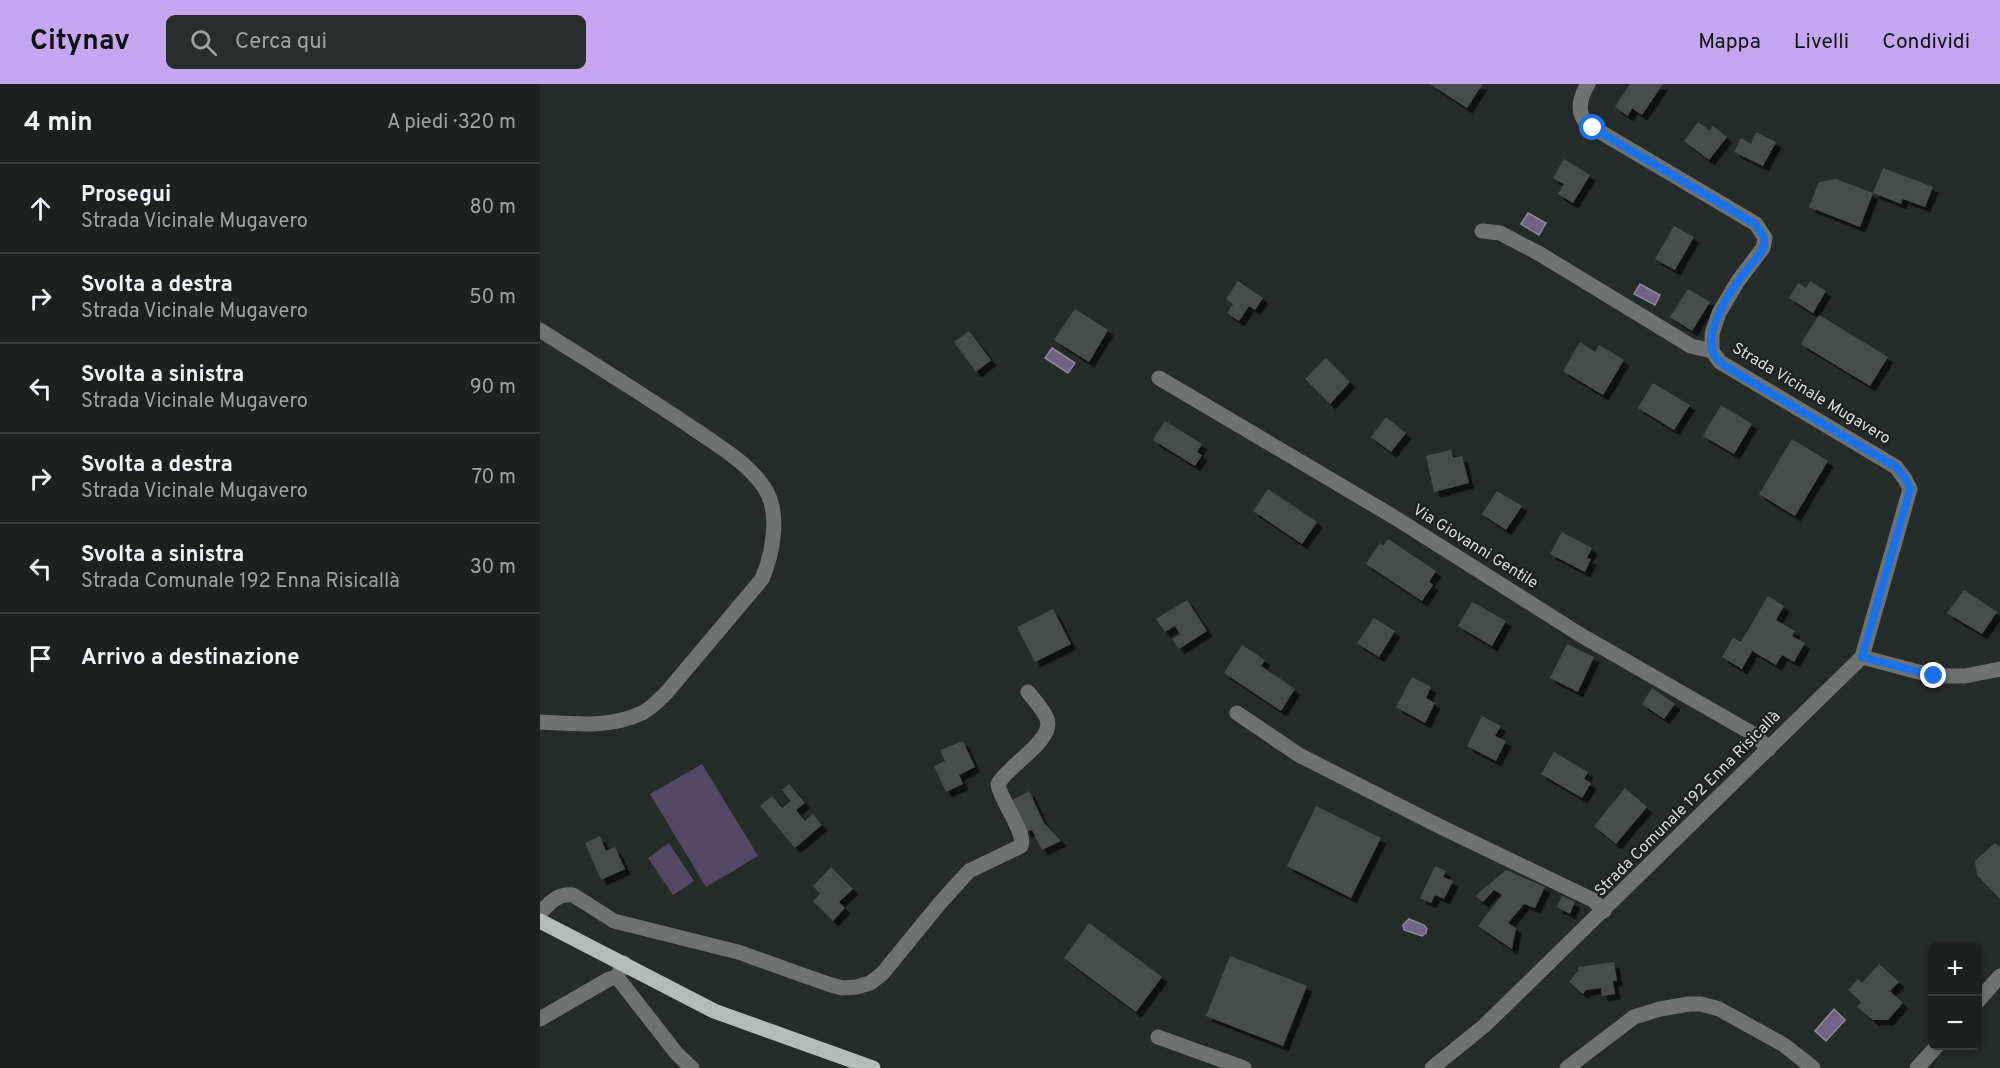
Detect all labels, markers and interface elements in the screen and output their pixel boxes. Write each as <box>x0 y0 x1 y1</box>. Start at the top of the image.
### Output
search box <box>166 15 586 69</box>
text: Citynav <box>30 24 130 60</box>
icon: search <box>187 26 220 59</box>
text: Cerca qui <box>235 29 327 56</box>
text: Mappa <box>1698 29 1761 56</box>
text: Livelli <box>1794 29 1849 56</box>
text: Condividi <box>1882 29 1970 56</box>
text: 4 min <box>24 107 93 140</box>
text: A piedi · 320 m <box>387 110 516 136</box>
route start <box>1579 114 1605 140</box>
text: Prosegui <box>81 182 171 209</box>
icon: ahead <box>24 192 57 225</box>
text: 80 m <box>470 195 516 221</box>
text: Strada Vicinale Mugavero <box>81 209 308 235</box>
text: Svolta a destra <box>81 272 233 299</box>
icon: right <box>24 282 57 315</box>
text: 50 m <box>469 285 516 311</box>
text: Strada Vicinale Mugavero <box>81 299 308 325</box>
street label: Strada Vicinale Mugavero <box>1728 339 1894 449</box>
text: Svolta a sinistra <box>81 362 244 389</box>
icon: left <box>24 372 57 405</box>
text: 90 m <box>470 375 516 401</box>
text: Strada Vicinale Mugavero <box>81 389 308 415</box>
text: Svolta a destra <box>81 452 233 479</box>
icon: right <box>24 462 57 495</box>
text: 70 m <box>472 465 516 491</box>
text: Strada Vicinale Mugavero <box>81 479 308 505</box>
street label: Via Giovanni Gentile <box>1409 500 1541 594</box>
text: Svolta a sinistra <box>81 542 244 569</box>
icon: left <box>24 552 57 585</box>
text: 30 m <box>470 555 516 581</box>
text: Strada Comunale 192 Enna Risicallà <box>81 569 400 595</box>
icon: arrive <box>24 642 57 675</box>
text: Arrivo a destinazione <box>81 645 299 672</box>
route end <box>1920 662 1946 688</box>
street label: Strada Comunale 192 Enna Risicallà <box>1591 707 1785 901</box>
map controls <box>1928 942 1982 1050</box>
button: + <box>1928 942 1982 996</box>
button: − <box>1928 996 1982 1050</box>

